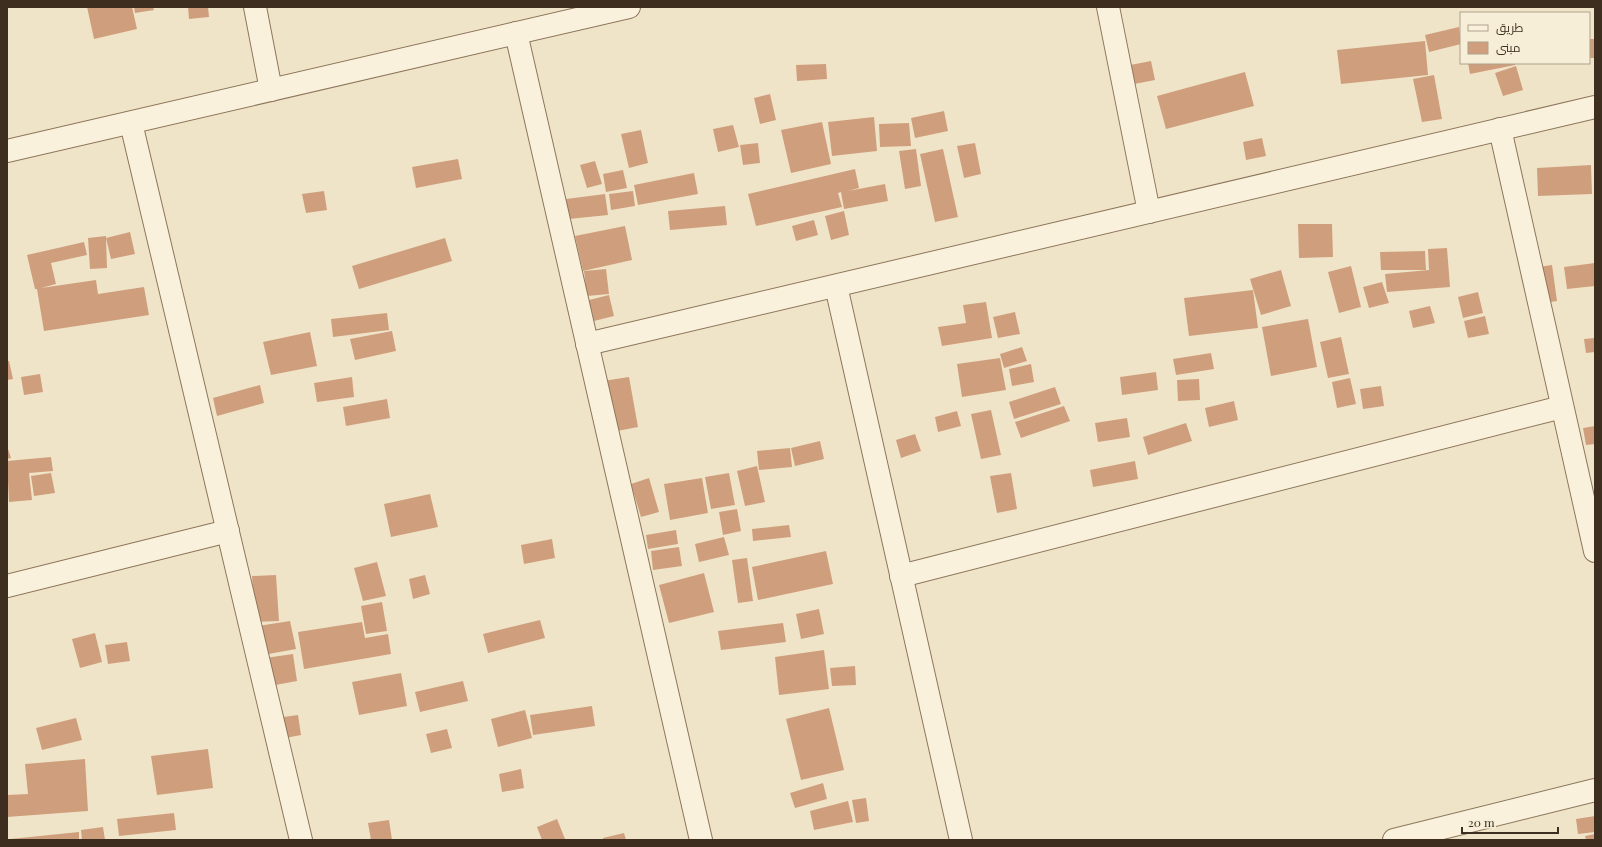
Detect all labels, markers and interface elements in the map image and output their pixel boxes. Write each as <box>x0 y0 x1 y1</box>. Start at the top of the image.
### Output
legend <box>1460 12 1590 64</box>
text: طريق <box>1496 19 1524 35</box>
text: مبنى <box>1496 39 1521 55</box>
scale bar <box>1462 809 1558 835</box>
text: 20 m <box>1468 814 1495 830</box>

